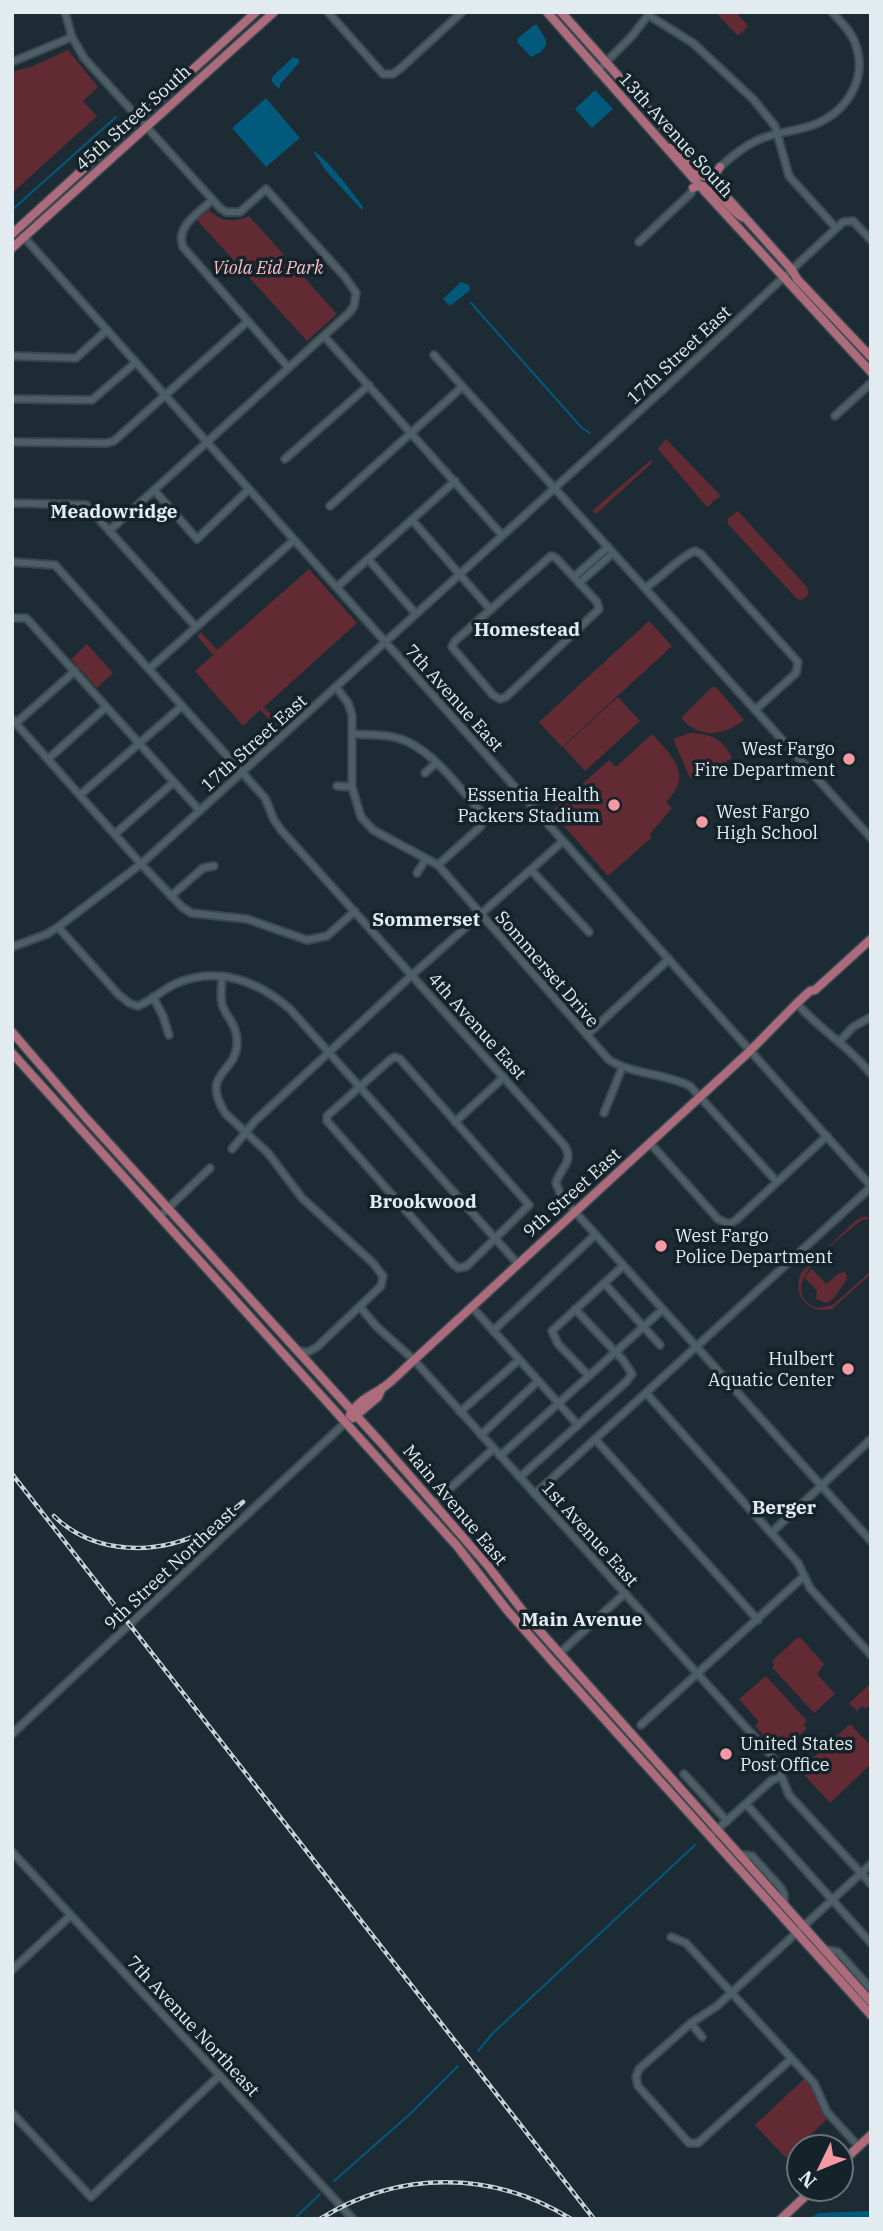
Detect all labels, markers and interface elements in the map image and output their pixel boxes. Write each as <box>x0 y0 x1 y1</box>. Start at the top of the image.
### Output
street label: 45th Street South <box>70 60 195 176</box>
street label: 13th Avenue South <box>614 67 739 202</box>
park label: Viola Eid Park <box>213 256 324 279</box>
street label: 17th Street East <box>622 300 736 409</box>
district label: Meadowridge <box>50 499 178 523</box>
district label: Homestead <box>474 617 580 641</box>
street label: 7th Avenue East <box>400 639 509 756</box>
street label: 17th Street East <box>196 689 311 796</box>
place label: West Fargo Fire Department <box>694 737 835 781</box>
marker: West Fargo Fire Department <box>841 751 857 767</box>
place label: Essentia Health Packers Stadium <box>457 783 600 827</box>
marker: Essentia Health Packers Stadium <box>606 797 622 813</box>
place label: West Fargo High School <box>716 800 818 844</box>
marker: West Fargo High School <box>694 814 710 830</box>
street label: Sommerset Drive <box>490 906 604 1032</box>
district label: Sommerset <box>372 907 480 931</box>
street label: 4th Avenue East <box>423 967 532 1084</box>
street label: 9th Street East <box>518 1143 625 1243</box>
district label: Brookwood <box>369 1189 477 1213</box>
place label: West Fargo Police Department <box>675 1224 833 1268</box>
marker: West Fargo Police Department <box>653 1238 669 1254</box>
place label: Hulbert Aquatic Center <box>708 1347 834 1391</box>
marker: Hulbert Aquatic Center <box>840 1361 856 1377</box>
street label: Main Avenue East <box>398 1440 513 1570</box>
street label: 1st Avenue East <box>537 1476 644 1591</box>
district label: Berger <box>752 1495 817 1519</box>
street label: 9th Street Northeast <box>99 1501 240 1635</box>
district label: Main Avenue <box>522 1607 643 1631</box>
place label: United States Post Office <box>740 1732 853 1776</box>
marker: United States Post Office <box>718 1746 734 1762</box>
street label: 7th Avenue Northeast <box>122 1950 265 2101</box>
north arrow <box>785 2133 855 2203</box>
text: N <box>794 2166 821 2193</box>

